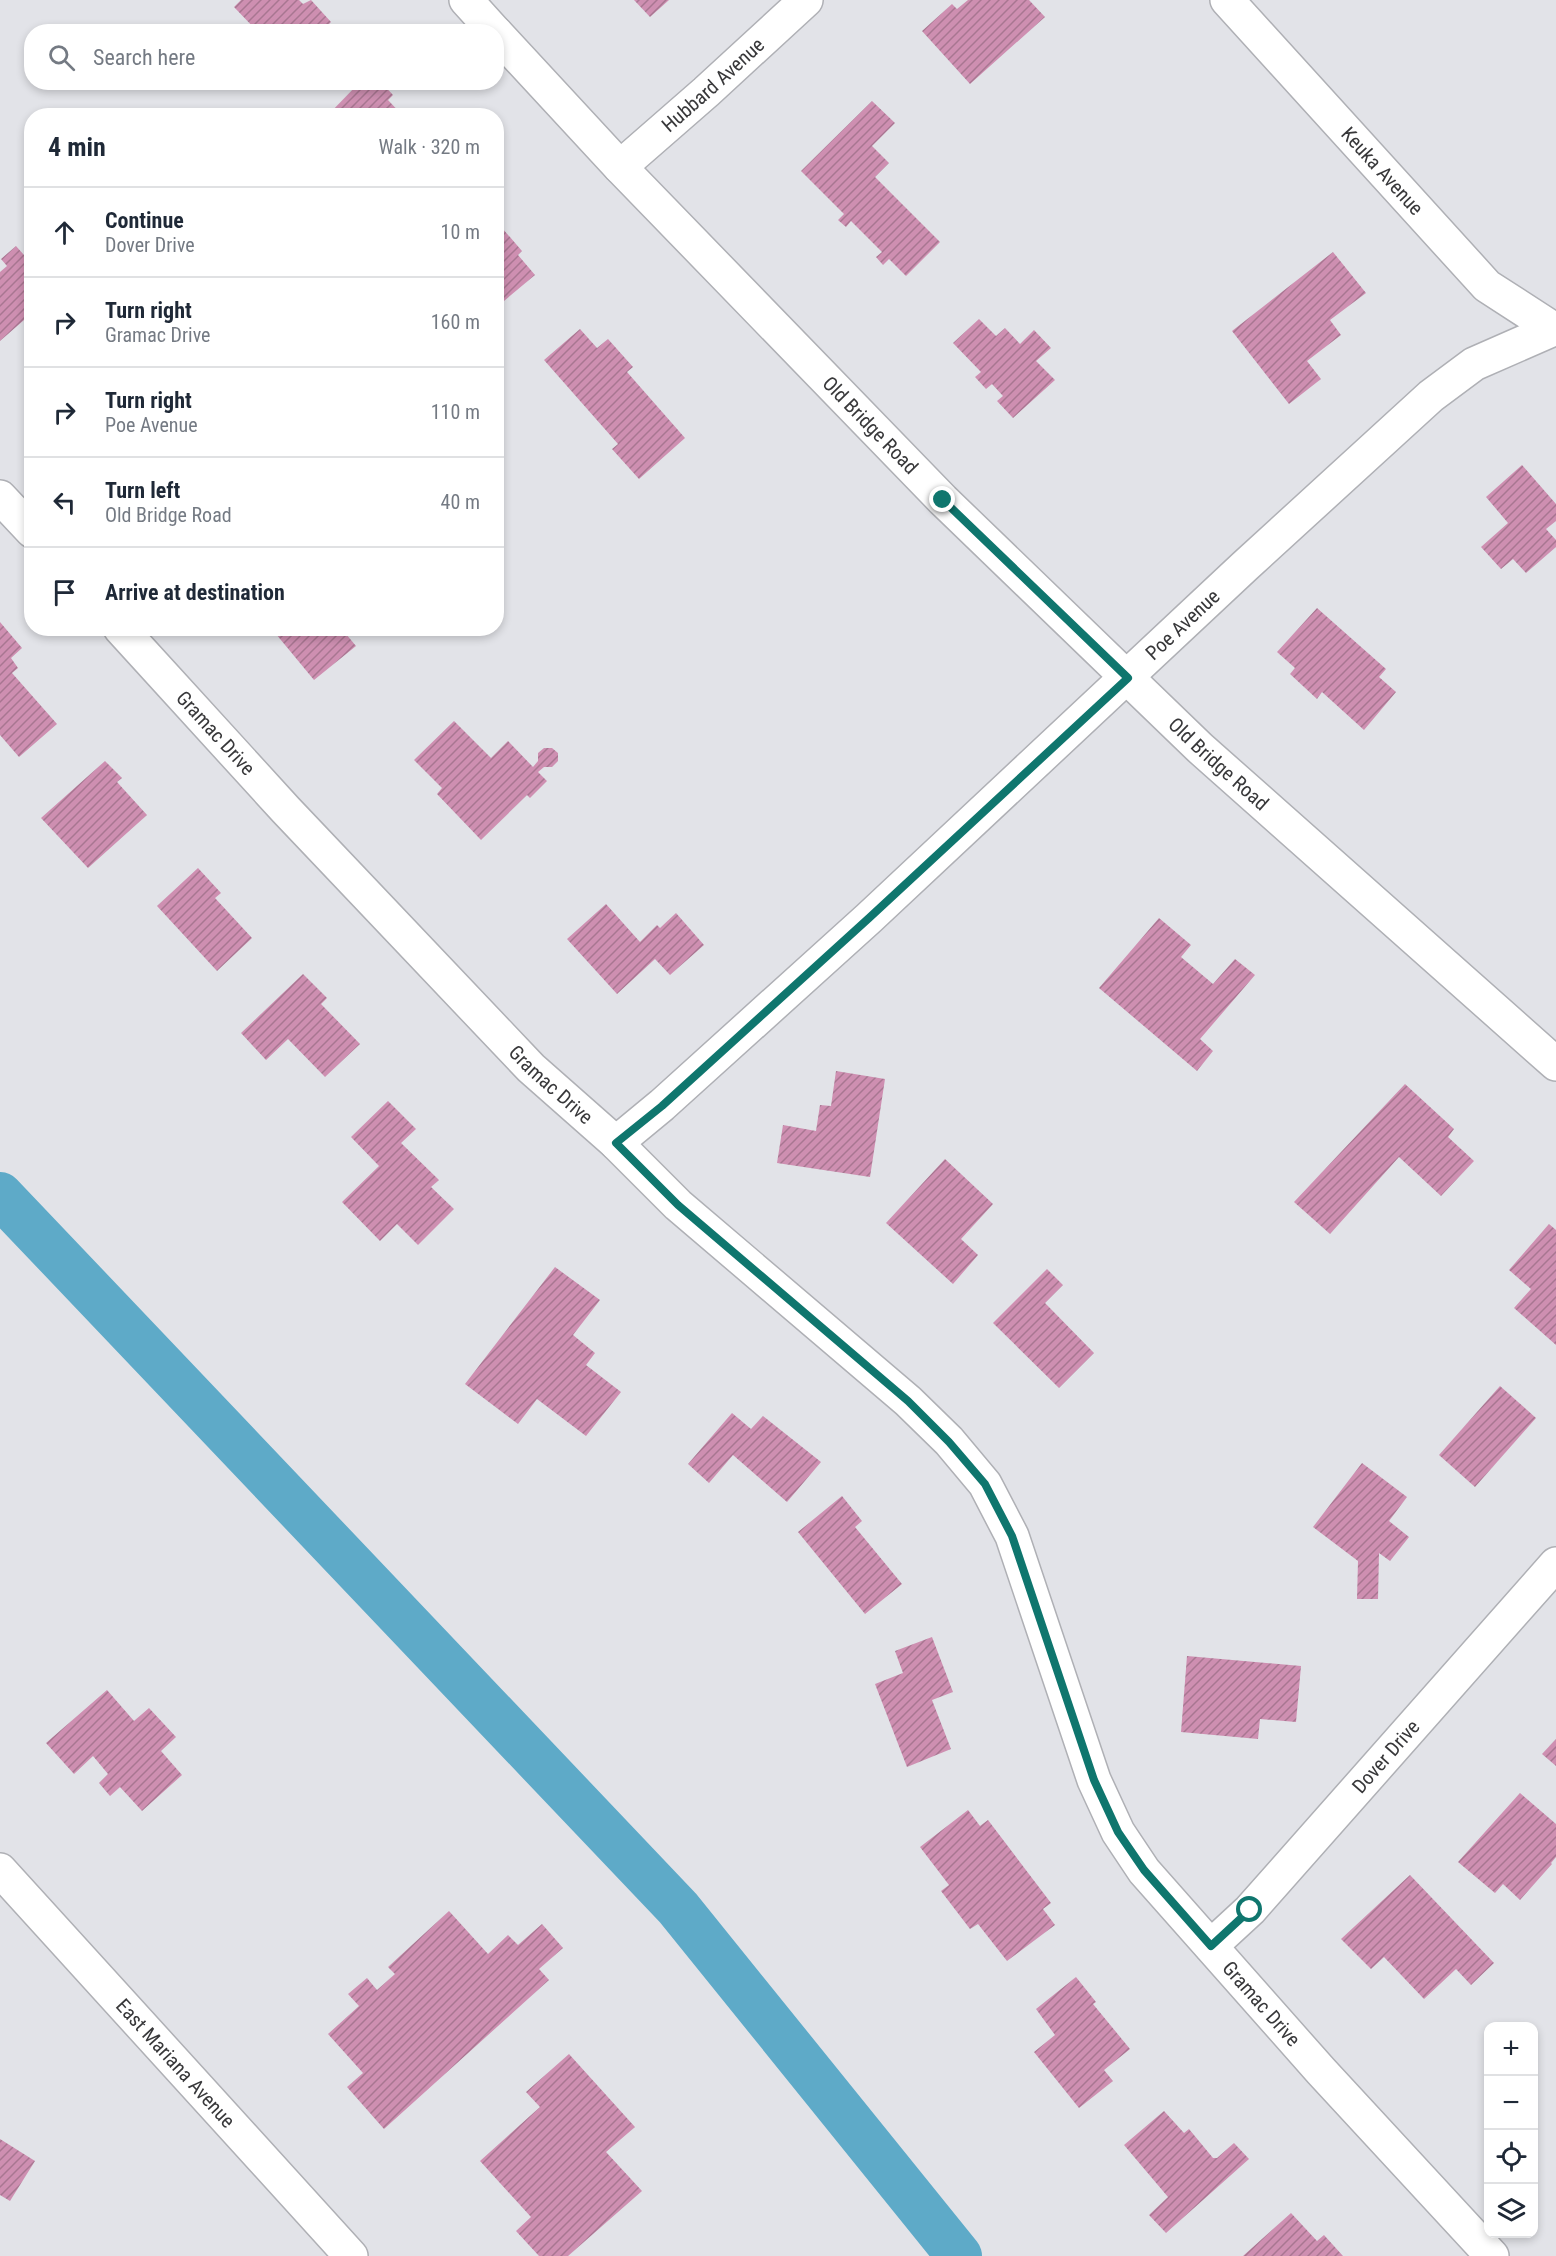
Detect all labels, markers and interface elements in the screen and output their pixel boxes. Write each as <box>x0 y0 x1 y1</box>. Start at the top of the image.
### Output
search box <box>24 24 504 90</box>
street label: Hubbard Avenue <box>657 33 769 137</box>
icon: search <box>45 41 78 74</box>
text: Search here <box>93 45 195 70</box>
street label: Keuka Avenue <box>1336 122 1428 220</box>
text: 4 min <box>48 132 106 162</box>
text: Walk · 320 m <box>379 135 480 159</box>
text: Continue <box>105 208 184 233</box>
icon: ahead <box>48 216 81 249</box>
text: 10 m <box>441 220 480 244</box>
text: Dover Drive <box>105 233 195 257</box>
text: Turn right <box>105 298 192 323</box>
icon: right <box>48 306 81 339</box>
text: 160 m <box>431 310 480 334</box>
text: Gramac Drive <box>105 323 210 347</box>
street label: Old Bridge Road <box>818 371 923 479</box>
text: Turn right <box>105 388 192 413</box>
icon: right <box>48 396 81 429</box>
text: 110 m <box>431 400 480 424</box>
text: Poe Avenue <box>105 413 198 437</box>
text: Turn left <box>105 478 180 503</box>
icon: left <box>48 486 81 519</box>
route end <box>929 486 955 512</box>
text: 40 m <box>441 490 480 514</box>
text: Old Bridge Road <box>105 503 232 527</box>
icon: arrive <box>48 576 81 609</box>
text: Arrive at destination <box>105 580 285 605</box>
street label: Poe Avenue <box>1140 584 1224 665</box>
street label: Gramac Drive <box>171 686 260 780</box>
street label: Old Bridge Road <box>1164 712 1274 815</box>
street label: Gramac Drive <box>504 1040 598 1129</box>
street label: Dover Drive <box>1347 1715 1424 1798</box>
route start <box>1236 1896 1262 1922</box>
street label: Gramac Drive <box>1217 1956 1305 2051</box>
street label: East Mariana Avenue <box>111 1994 240 2132</box>
map controls <box>1484 2022 1538 2238</box>
button: + <box>1484 2022 1538 2076</box>
button: − <box>1484 2076 1538 2130</box>
button: locate <box>1484 2130 1538 2184</box>
button: layers <box>1484 2184 1538 2238</box>

